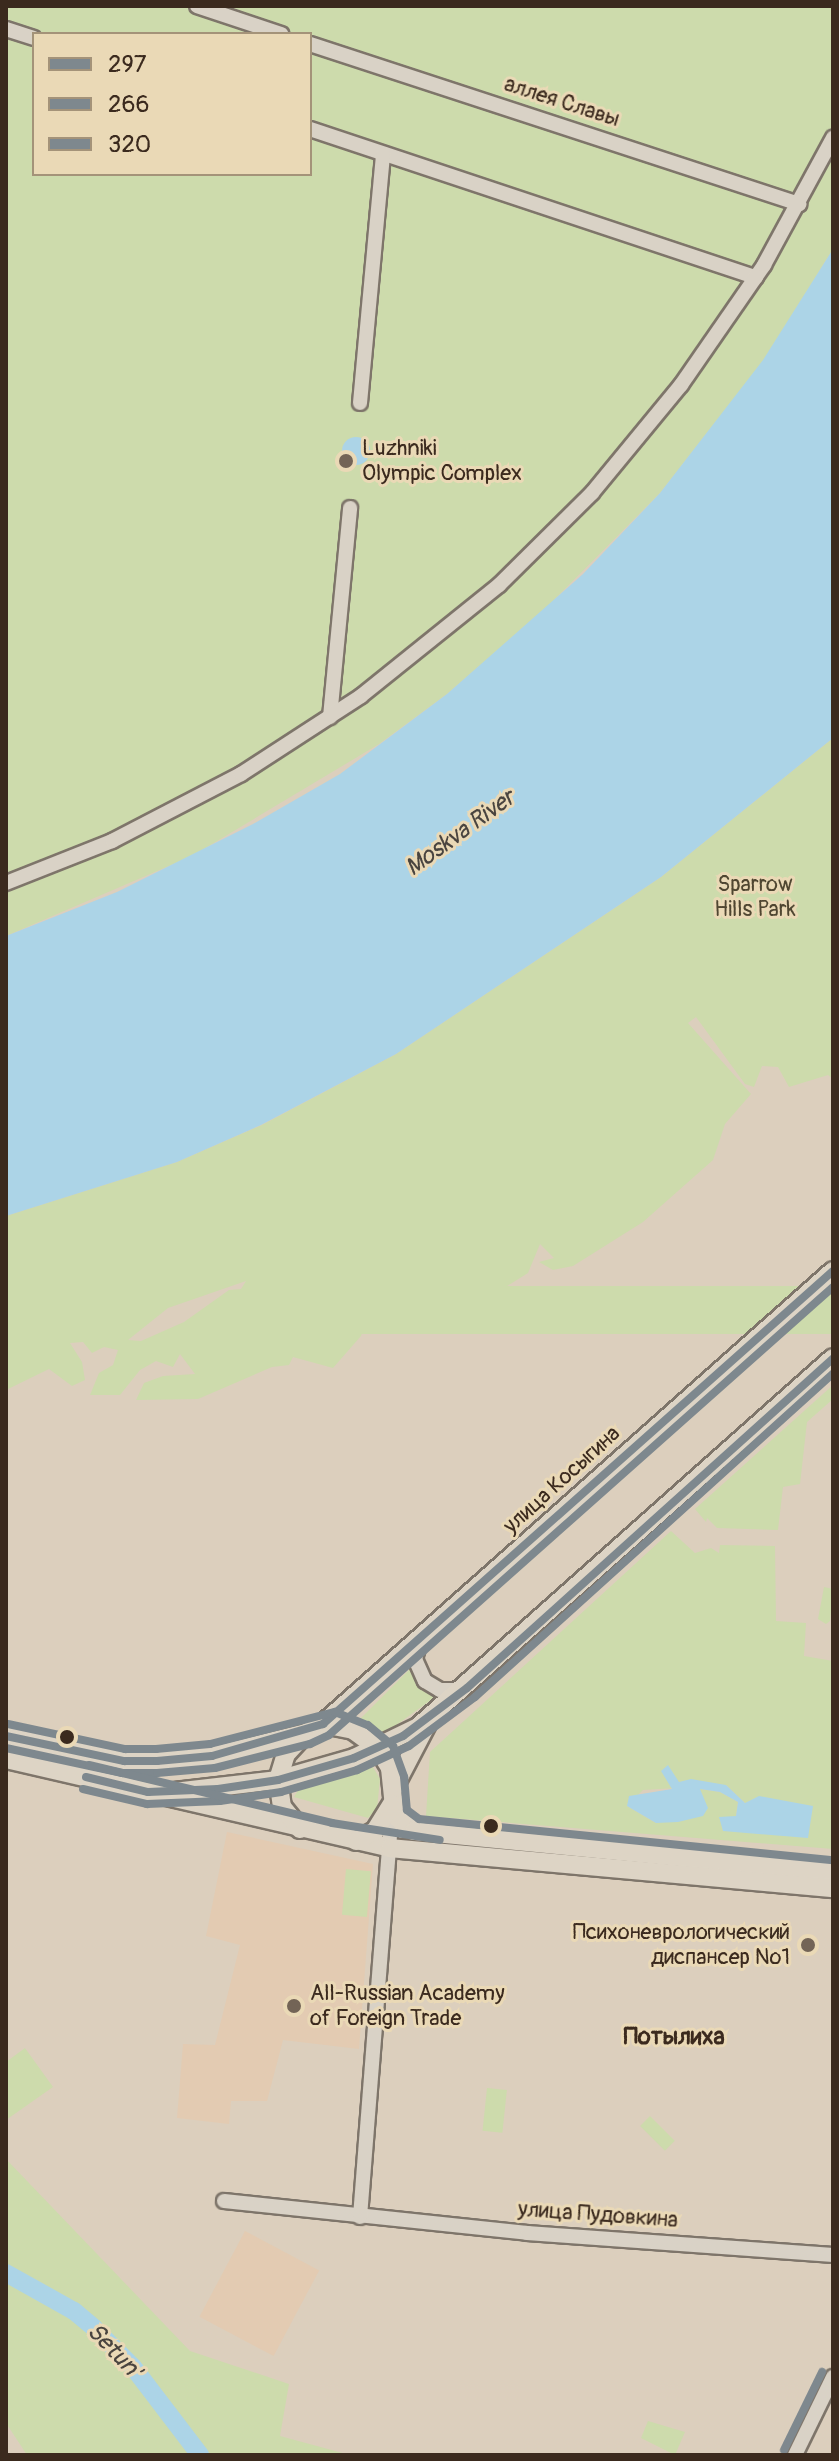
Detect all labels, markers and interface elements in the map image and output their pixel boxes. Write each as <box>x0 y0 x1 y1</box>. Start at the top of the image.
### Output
legend <box>32 32 312 176</box>
text: 297 <box>108 50 146 79</box>
street label: аллея Славы <box>501 71 623 133</box>
text: 266 <box>108 90 149 119</box>
text: 320 <box>108 130 151 159</box>
place label: Luzhniki Olympic Complex <box>362 435 522 486</box>
marker: Luzhniki Olympic Complex <box>337 452 355 470</box>
water label: Moskva River <box>400 784 520 882</box>
park label: Sparrow Hills Park <box>714 871 796 922</box>
street label: улица Косыгина <box>498 1421 626 1539</box>
unlabelled marker <box>59 1729 75 1745</box>
unlabelled marker <box>483 1818 499 1834</box>
place label: Психоневрологический диспансер №1 <box>573 1919 790 1970</box>
marker: Психоневрологический диспансер №1 <box>797 1934 819 1956</box>
place label: All-Russian Academy of Foreign Trade <box>310 1980 505 2032</box>
marker: All-Russian Academy of Foreign Trade <box>285 1997 303 2015</box>
district label: Потылиха <box>623 2023 725 2051</box>
street label: улица Пудовкина <box>517 2196 679 2234</box>
water label: Setun' <box>81 2317 147 2385</box>

